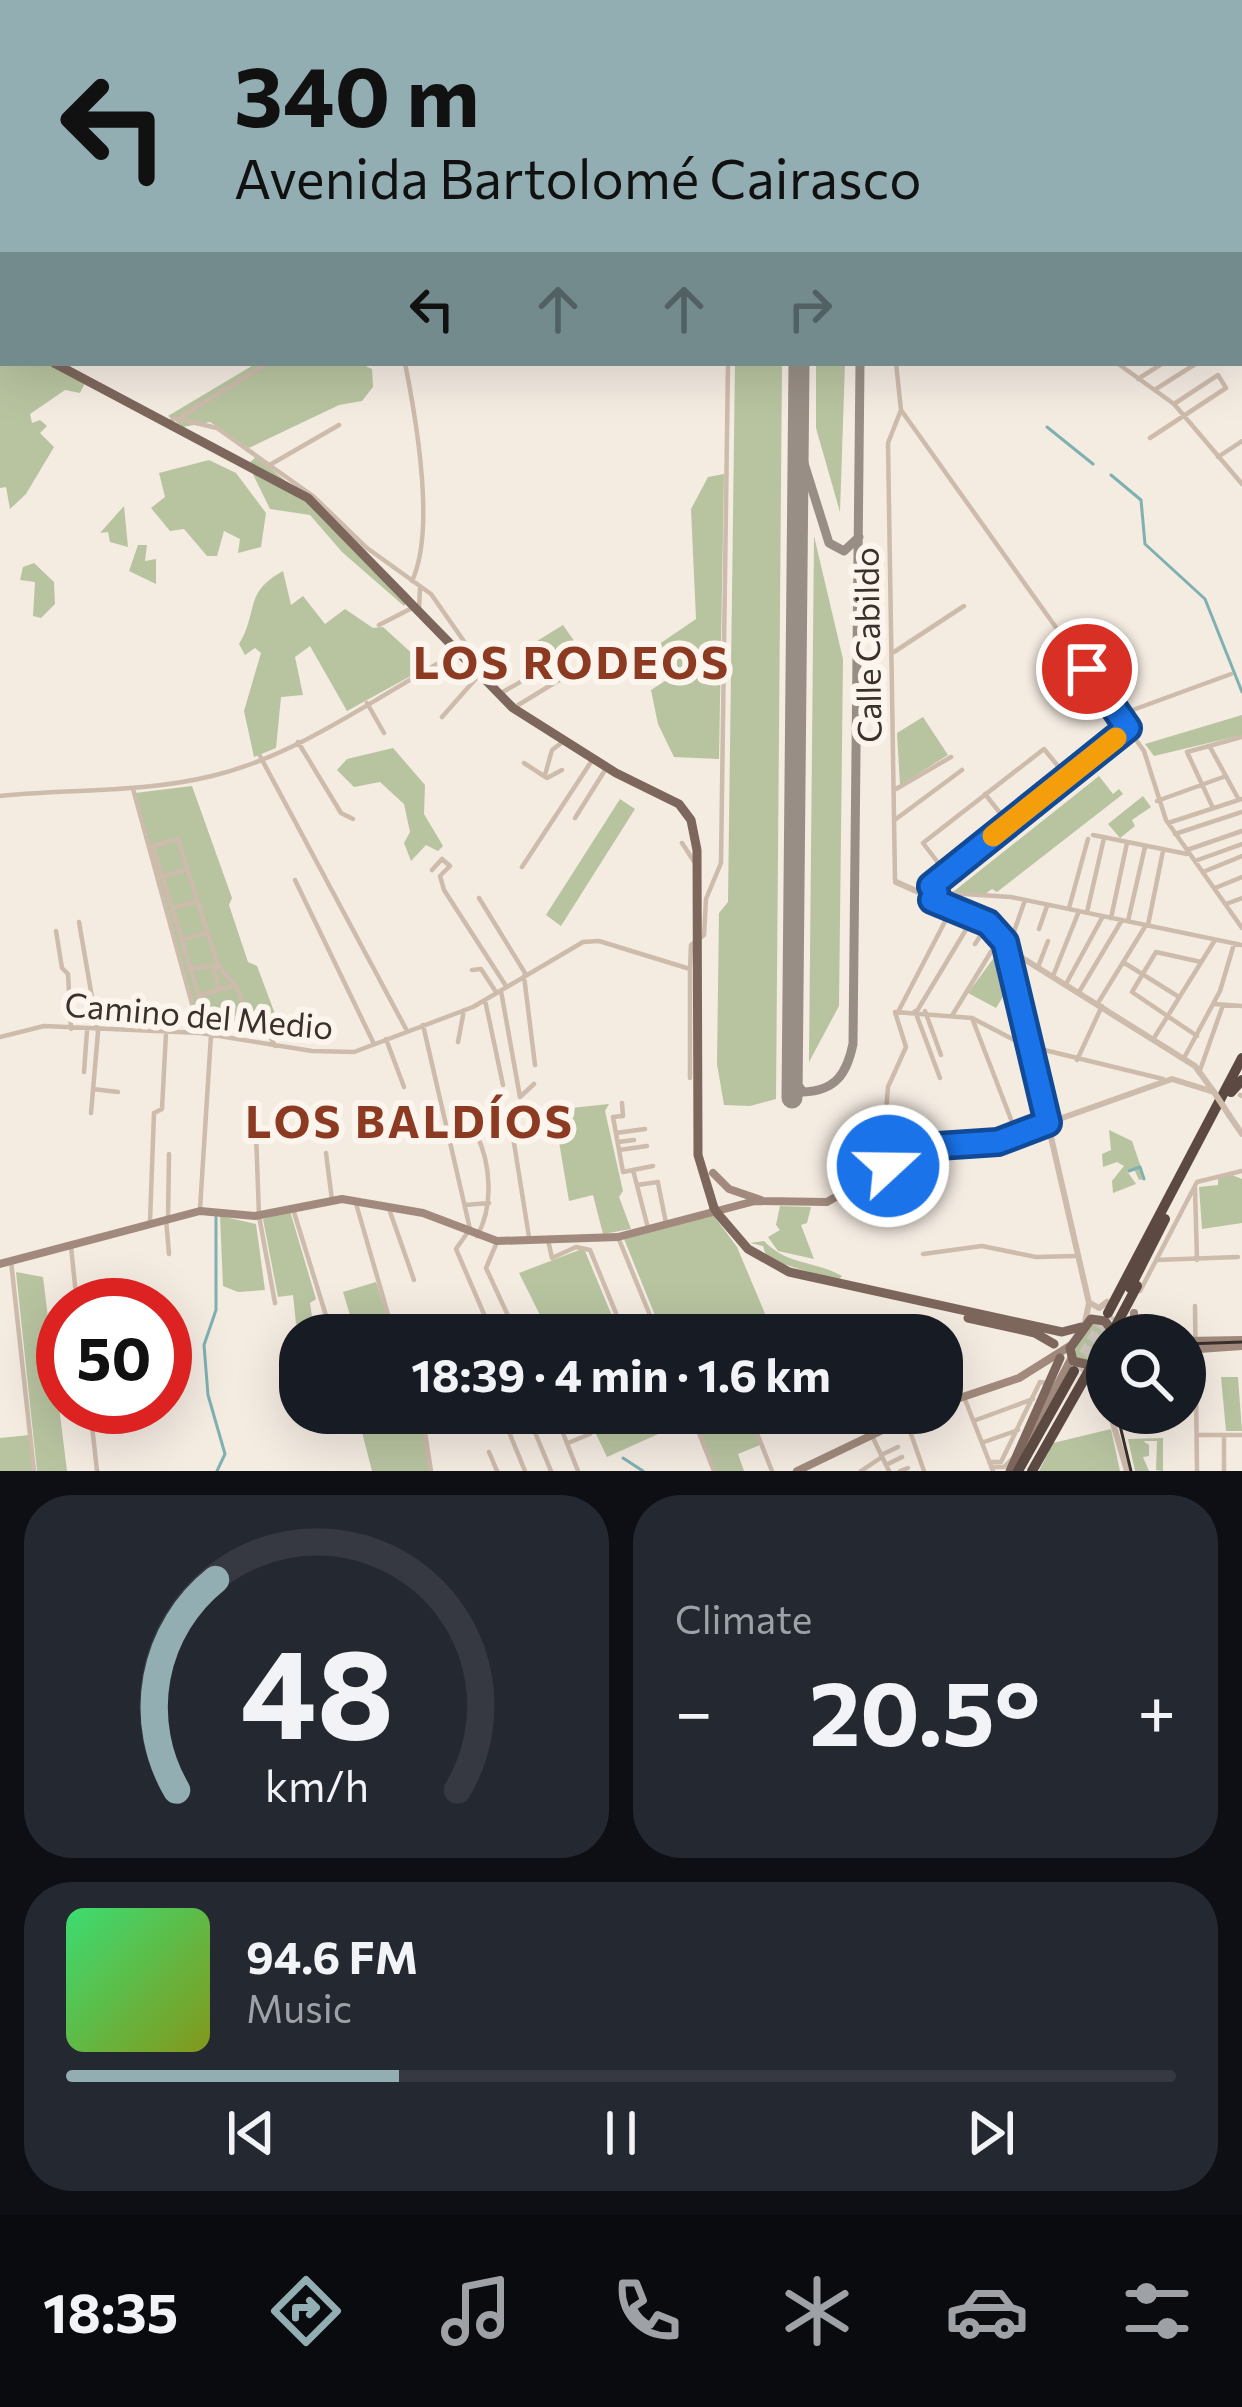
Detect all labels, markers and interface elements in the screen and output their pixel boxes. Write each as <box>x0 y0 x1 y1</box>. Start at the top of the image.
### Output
text: 340 m <box>234 42 480 144</box>
icon: left <box>36 48 192 204</box>
text: Avenida Bartolomé Cairasco <box>234 144 922 210</box>
icon: left <box>399 276 465 342</box>
icon: ahead <box>525 276 591 342</box>
icon: ahead <box>651 276 717 342</box>
icon: right <box>777 276 843 342</box>
street label: Calle Cabildo <box>844 547 889 743</box>
pin <box>1036 618 1138 720</box>
district label: LOS RODEOS <box>413 633 731 688</box>
icon: arrive <box>1054 636 1120 702</box>
street label: Camino del Medio <box>63 982 335 1047</box>
district label: LOS BALDÍOS <box>245 1092 575 1147</box>
position arrow <box>825 1103 951 1229</box>
speed limit sign: 50 <box>36 1278 192 1434</box>
map controls <box>1086 1314 1206 1434</box>
button: search <box>1086 1314 1206 1434</box>
text: 18:39 · 4 min · 1.6 km <box>411 1346 831 1401</box>
text: Climate <box>675 1594 812 1642</box>
text: 48 <box>240 1612 393 1765</box>
text: 20.5° <box>809 1654 1040 1765</box>
text: − <box>675 1669 713 1750</box>
text: + <box>1137 1669 1176 1750</box>
text: km/h <box>264 1757 369 1810</box>
text: 94.6 FM <box>246 1928 418 1983</box>
text: Music <box>246 1983 352 2031</box>
icon: previous <box>218 2100 284 2166</box>
icon: pause <box>588 2100 654 2166</box>
icon: next <box>958 2100 1024 2166</box>
icon: directions <box>264 2269 348 2353</box>
icon: music <box>434 2269 518 2353</box>
icon: phone <box>605 2269 689 2353</box>
icon: climate <box>775 2269 859 2353</box>
icon: car <box>945 2269 1029 2353</box>
icon: filters <box>1115 2269 1199 2353</box>
text: 18:35 <box>43 2278 178 2344</box>

